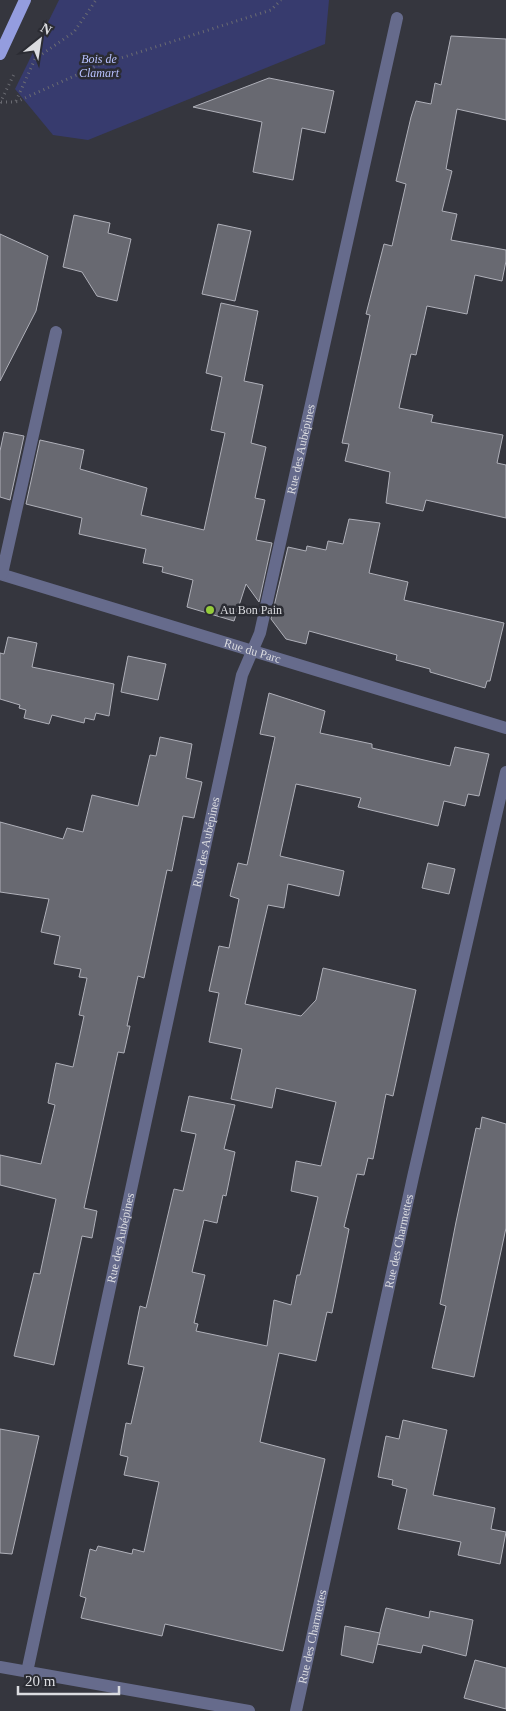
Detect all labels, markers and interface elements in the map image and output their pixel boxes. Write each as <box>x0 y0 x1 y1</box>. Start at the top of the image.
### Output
north arrow <box>15 15 65 65</box>
text: N <box>38 20 54 38</box>
park label: Bois de Clamart <box>79 52 120 80</box>
street label: Rue des Aubépines <box>284 402 318 496</box>
place label: Au Bon Pain <box>220 603 282 617</box>
marker: Au Bon Pain <box>204 604 216 616</box>
street label: Rue du Parc <box>222 636 283 666</box>
street label: Rue des Aubépines <box>189 795 223 889</box>
street label: Rue des Aubépines <box>104 1191 137 1284</box>
street label: Rue des Charmettes <box>382 1192 416 1290</box>
street label: Rue des Charmettes <box>295 1588 329 1685</box>
scale bar <box>18 1664 119 1696</box>
text: 20 m <box>25 1673 56 1689</box>

